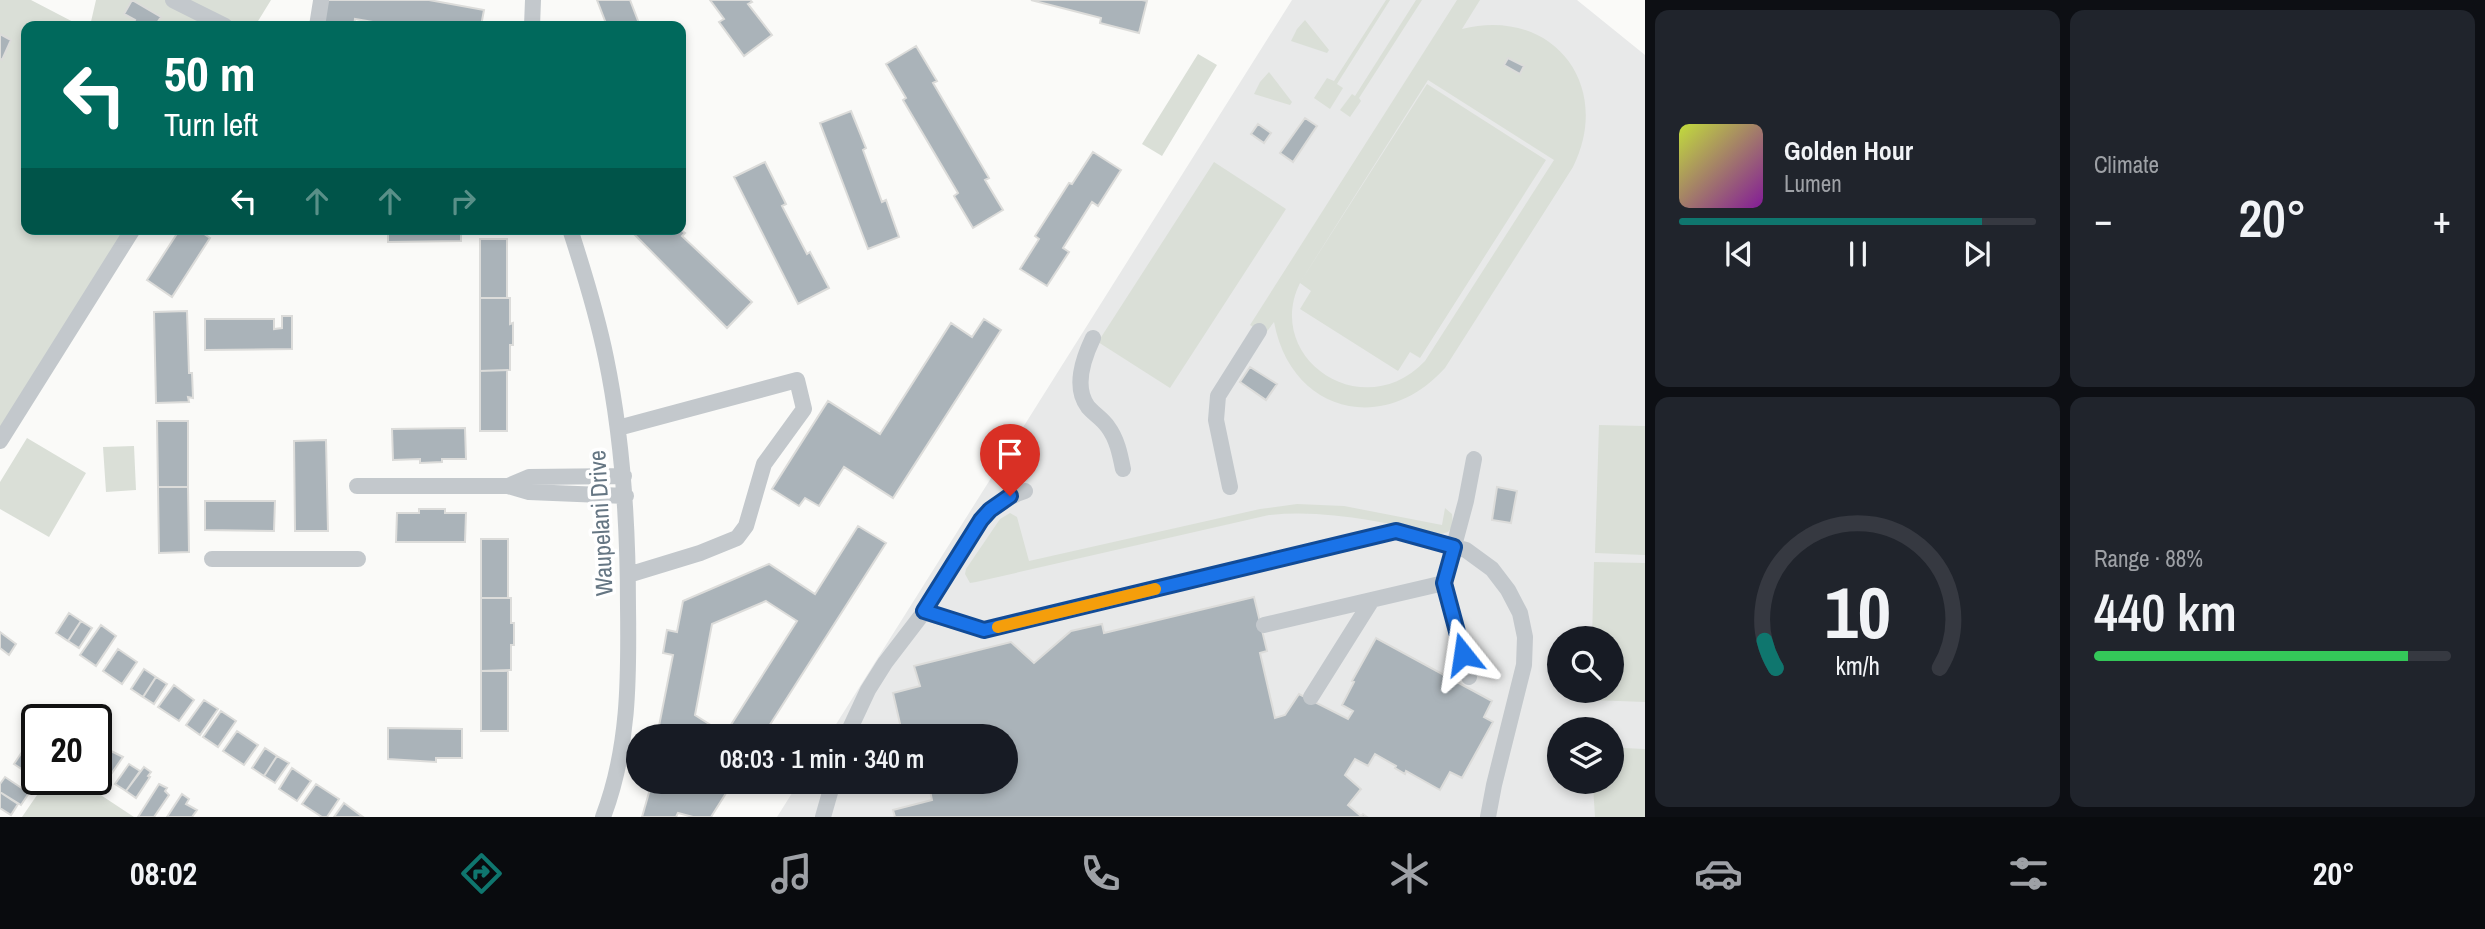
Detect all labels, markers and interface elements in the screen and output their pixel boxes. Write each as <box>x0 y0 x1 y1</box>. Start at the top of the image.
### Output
text: 50 m <box>164 40 256 106</box>
icon: left <box>49 49 140 140</box>
text: Turn left <box>164 103 258 146</box>
text: Golden Hour <box>1784 133 1913 168</box>
text: Climate <box>2094 149 2159 180</box>
text: Lumen <box>1784 168 1842 199</box>
icon: left <box>225 182 263 220</box>
icon: ahead <box>298 182 336 220</box>
icon: ahead <box>371 182 409 220</box>
icon: right <box>444 182 482 220</box>
text: 20° <box>2238 183 2307 253</box>
text: − <box>2094 194 2112 245</box>
text: + <box>2433 194 2451 245</box>
icon: previous <box>1720 235 1758 273</box>
icon: pause <box>1839 235 1877 273</box>
icon: next <box>1958 235 1996 273</box>
pin <box>980 424 1040 496</box>
icon: arrive <box>991 435 1029 473</box>
street label: Waupelani Drive <box>580 449 620 597</box>
text: Range · 88% <box>2094 543 2203 574</box>
text: 10 <box>1824 563 1891 661</box>
text: 440 km <box>2094 577 2237 647</box>
position arrow <box>1426 617 1500 691</box>
map controls <box>1547 626 1624 794</box>
button: search <box>1547 626 1624 703</box>
text: km/h <box>1835 649 1880 683</box>
speed limit sign: 20 <box>21 704 112 795</box>
button: layers <box>1547 717 1624 794</box>
text: 08:03 · 1 min · 340 m <box>720 741 924 776</box>
icon: directions <box>457 849 506 898</box>
icon: music <box>767 849 816 898</box>
icon: phone <box>1076 849 1125 898</box>
icon: climate <box>1385 849 1434 898</box>
icon: car <box>1694 849 1743 898</box>
icon: filters <box>2004 849 2053 898</box>
text: 08:02 <box>130 852 197 895</box>
text: 20° <box>2313 852 2355 895</box>

